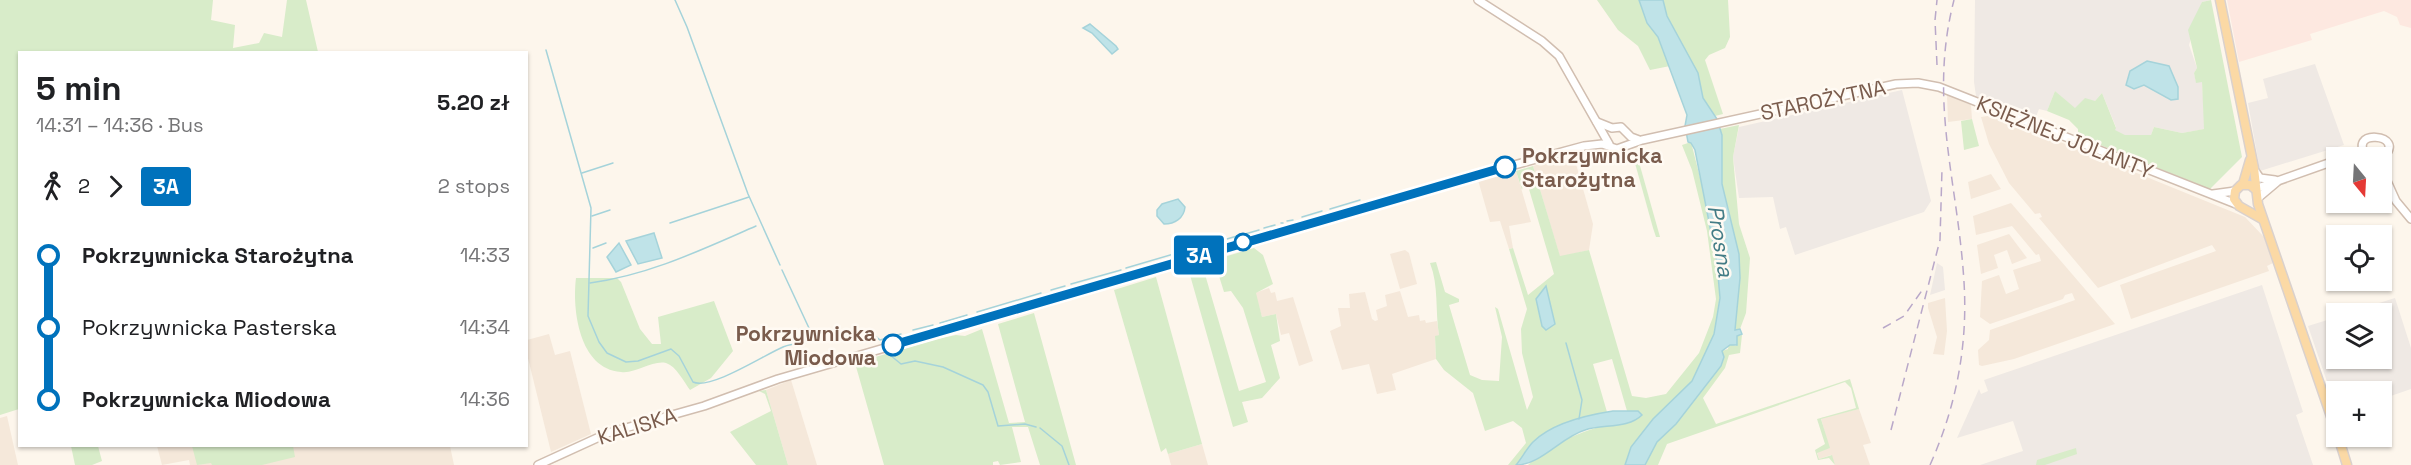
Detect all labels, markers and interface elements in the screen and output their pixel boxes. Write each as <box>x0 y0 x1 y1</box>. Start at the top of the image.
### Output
text: 5 min <box>36 68 121 110</box>
street label: STAROŻYTNA <box>1758 74 1888 126</box>
text: 5.20 zł <box>437 88 510 116</box>
street label: KSIĘŻNEJ JOLANTY <box>1973 89 2158 185</box>
text: 14:31 – 14:36 · Bus <box>36 112 204 138</box>
place label: Pokrzywnicka Starożytna <box>1522 142 1662 193</box>
north arrow <box>2326 147 2392 213</box>
map controls <box>2326 147 2392 447</box>
marker: Pokrzywnicka Starożytna <box>1494 156 1516 178</box>
icon: walk <box>36 170 69 203</box>
icon: forward <box>99 170 132 203</box>
text: 2 <box>78 173 90 199</box>
text: 3A <box>153 173 179 200</box>
text: 2 stops <box>438 173 510 199</box>
water label: Prosna <box>1702 203 1741 279</box>
button: locate <box>2326 225 2392 291</box>
unlabelled marker <box>1234 233 1252 251</box>
line badge: 3A <box>1172 236 1226 274</box>
text: Pokrzywnicka Starożytna <box>82 241 354 269</box>
text: 14:33 <box>460 242 510 268</box>
text: 3A <box>1186 242 1212 269</box>
button: layers <box>2326 303 2392 369</box>
text: Pokrzywnicka Pasterska <box>82 313 337 341</box>
text: 14:34 <box>460 314 510 340</box>
place label: Pokrzywnicka Miodowa <box>736 320 876 371</box>
marker: Pokrzywnicka Miodowa <box>882 334 904 356</box>
button: + <box>2326 381 2392 447</box>
text: Pokrzywnicka Miodowa <box>82 385 331 413</box>
text: 14:36 <box>460 386 510 412</box>
street label: KALISKA <box>594 401 680 451</box>

